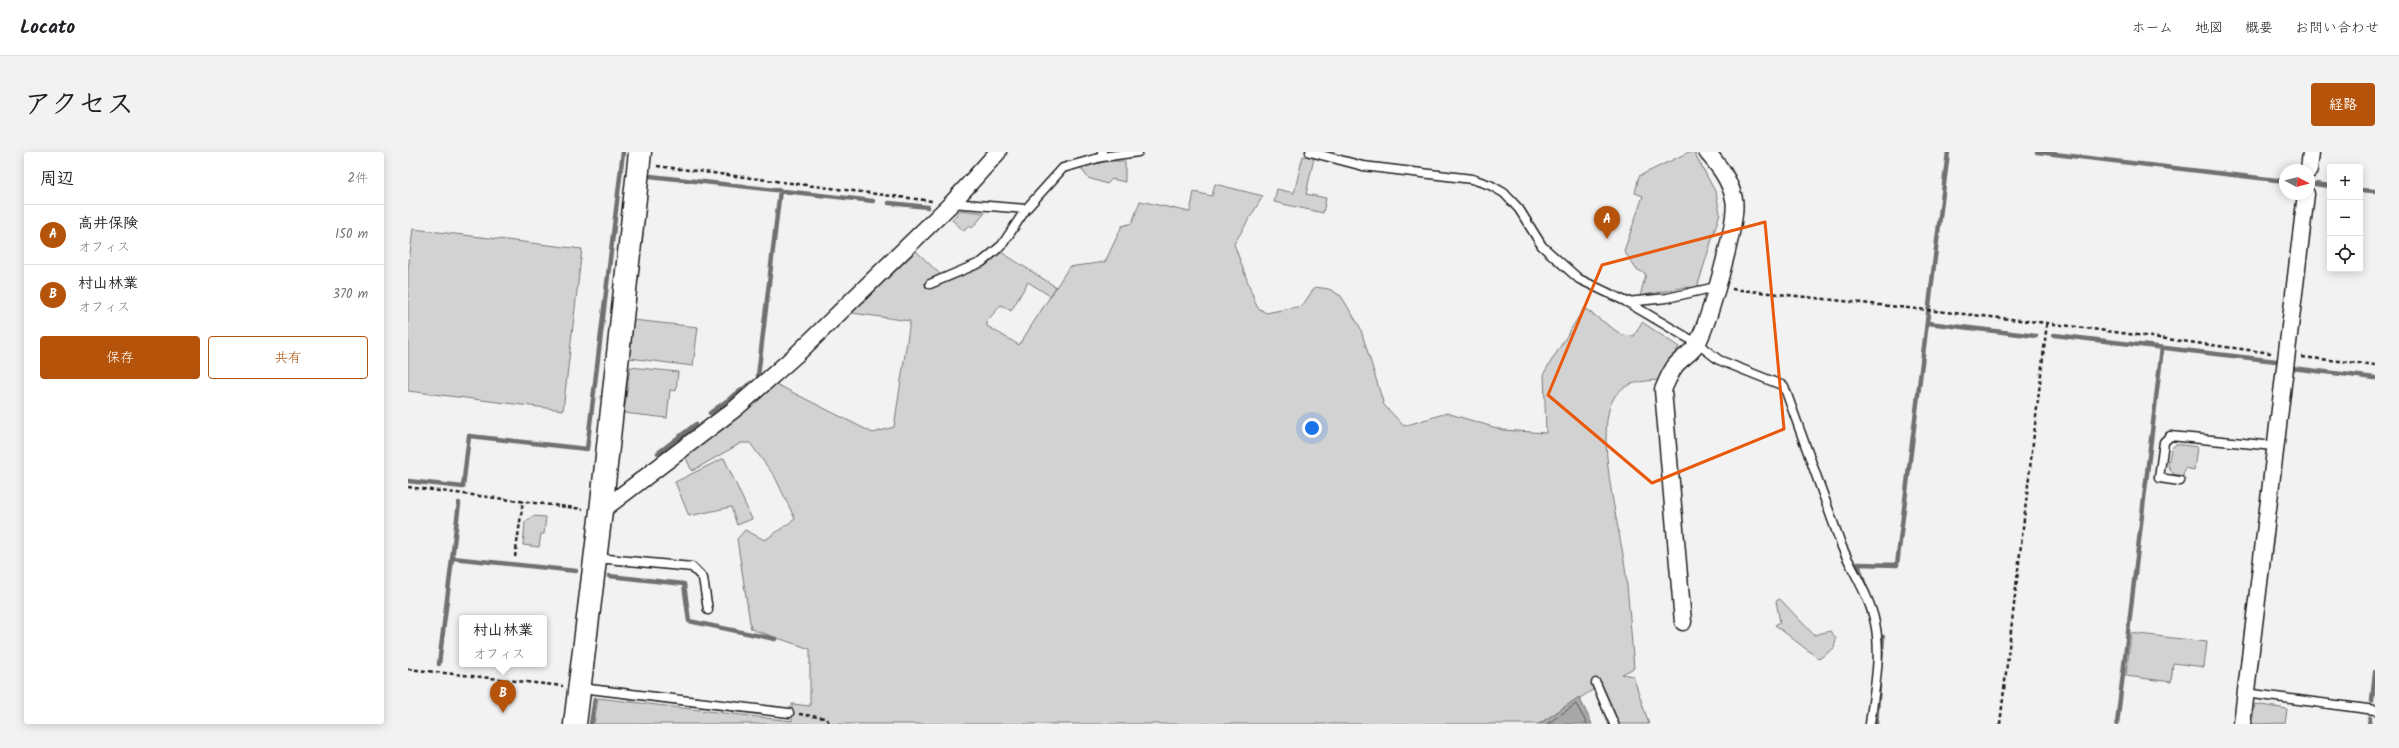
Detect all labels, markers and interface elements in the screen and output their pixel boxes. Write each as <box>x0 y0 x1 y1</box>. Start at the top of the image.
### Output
text: Locato <box>20 13 75 43</box>
text: ホーム <box>2132 17 2173 39</box>
text: 地図 <box>2195 17 2223 39</box>
text: 概要 <box>2245 17 2273 39</box>
text: お問い合わせ <box>2295 17 2379 39</box>
text: アクセス <box>24 83 134 128</box>
button: 経路 <box>2311 83 2375 126</box>
north arrow <box>2279 164 2315 200</box>
map controls <box>2327 164 2363 272</box>
button: + <box>2327 164 2363 200</box>
text: 周辺 <box>40 166 74 193</box>
text: 2件 <box>347 168 368 189</box>
button: − <box>2327 200 2363 236</box>
pin: A <box>1594 206 1620 239</box>
text: 高井保険 <box>78 212 138 236</box>
text: A <box>49 224 57 245</box>
text: 150 m <box>335 224 368 245</box>
button: locate <box>2327 236 2363 272</box>
text: オフィス <box>78 237 130 258</box>
text: 村山林業 <box>78 272 138 296</box>
text: B <box>49 284 57 305</box>
text: 370 m <box>333 284 368 305</box>
text: オフィス <box>78 297 130 318</box>
button: 保存 <box>40 336 200 379</box>
button: 共有 <box>208 336 368 379</box>
your location <box>1302 418 1322 438</box>
popup <box>459 615 547 667</box>
text: 村山林業 <box>473 619 533 643</box>
text: オフィス <box>473 644 525 665</box>
pin: B <box>490 680 516 713</box>

